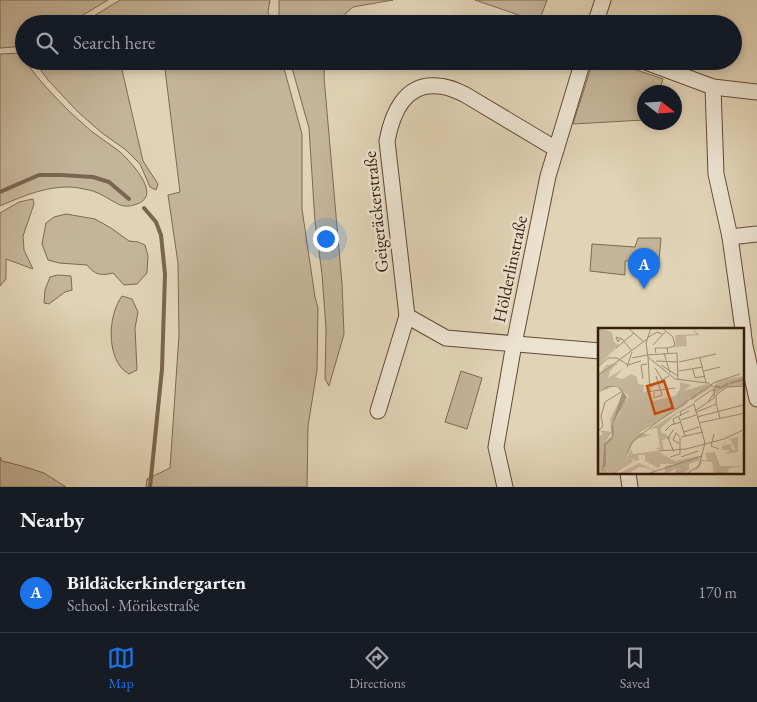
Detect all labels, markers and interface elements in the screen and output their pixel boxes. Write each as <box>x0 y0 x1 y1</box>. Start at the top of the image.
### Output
search box <box>15 15 742 70</box>
icon: search <box>33 29 61 57</box>
text: Search here <box>73 30 155 55</box>
north arrow <box>637 85 682 130</box>
street label: Geigeräckerstraße <box>358 150 393 274</box>
street label: Hölderlinstraße <box>487 213 532 324</box>
your location <box>313 226 339 252</box>
pin: A <box>628 248 660 289</box>
inset map <box>598 328 744 474</box>
text: Nearby <box>20 506 84 533</box>
text: Bildäckerkindergarten <box>67 570 246 595</box>
text: A <box>30 582 42 603</box>
text: 170 m <box>698 582 737 603</box>
text: School · Mörikestraße <box>67 595 199 616</box>
tab: Map <box>107 644 135 692</box>
tab: Directions <box>349 644 406 692</box>
tab: Saved <box>620 644 650 692</box>

